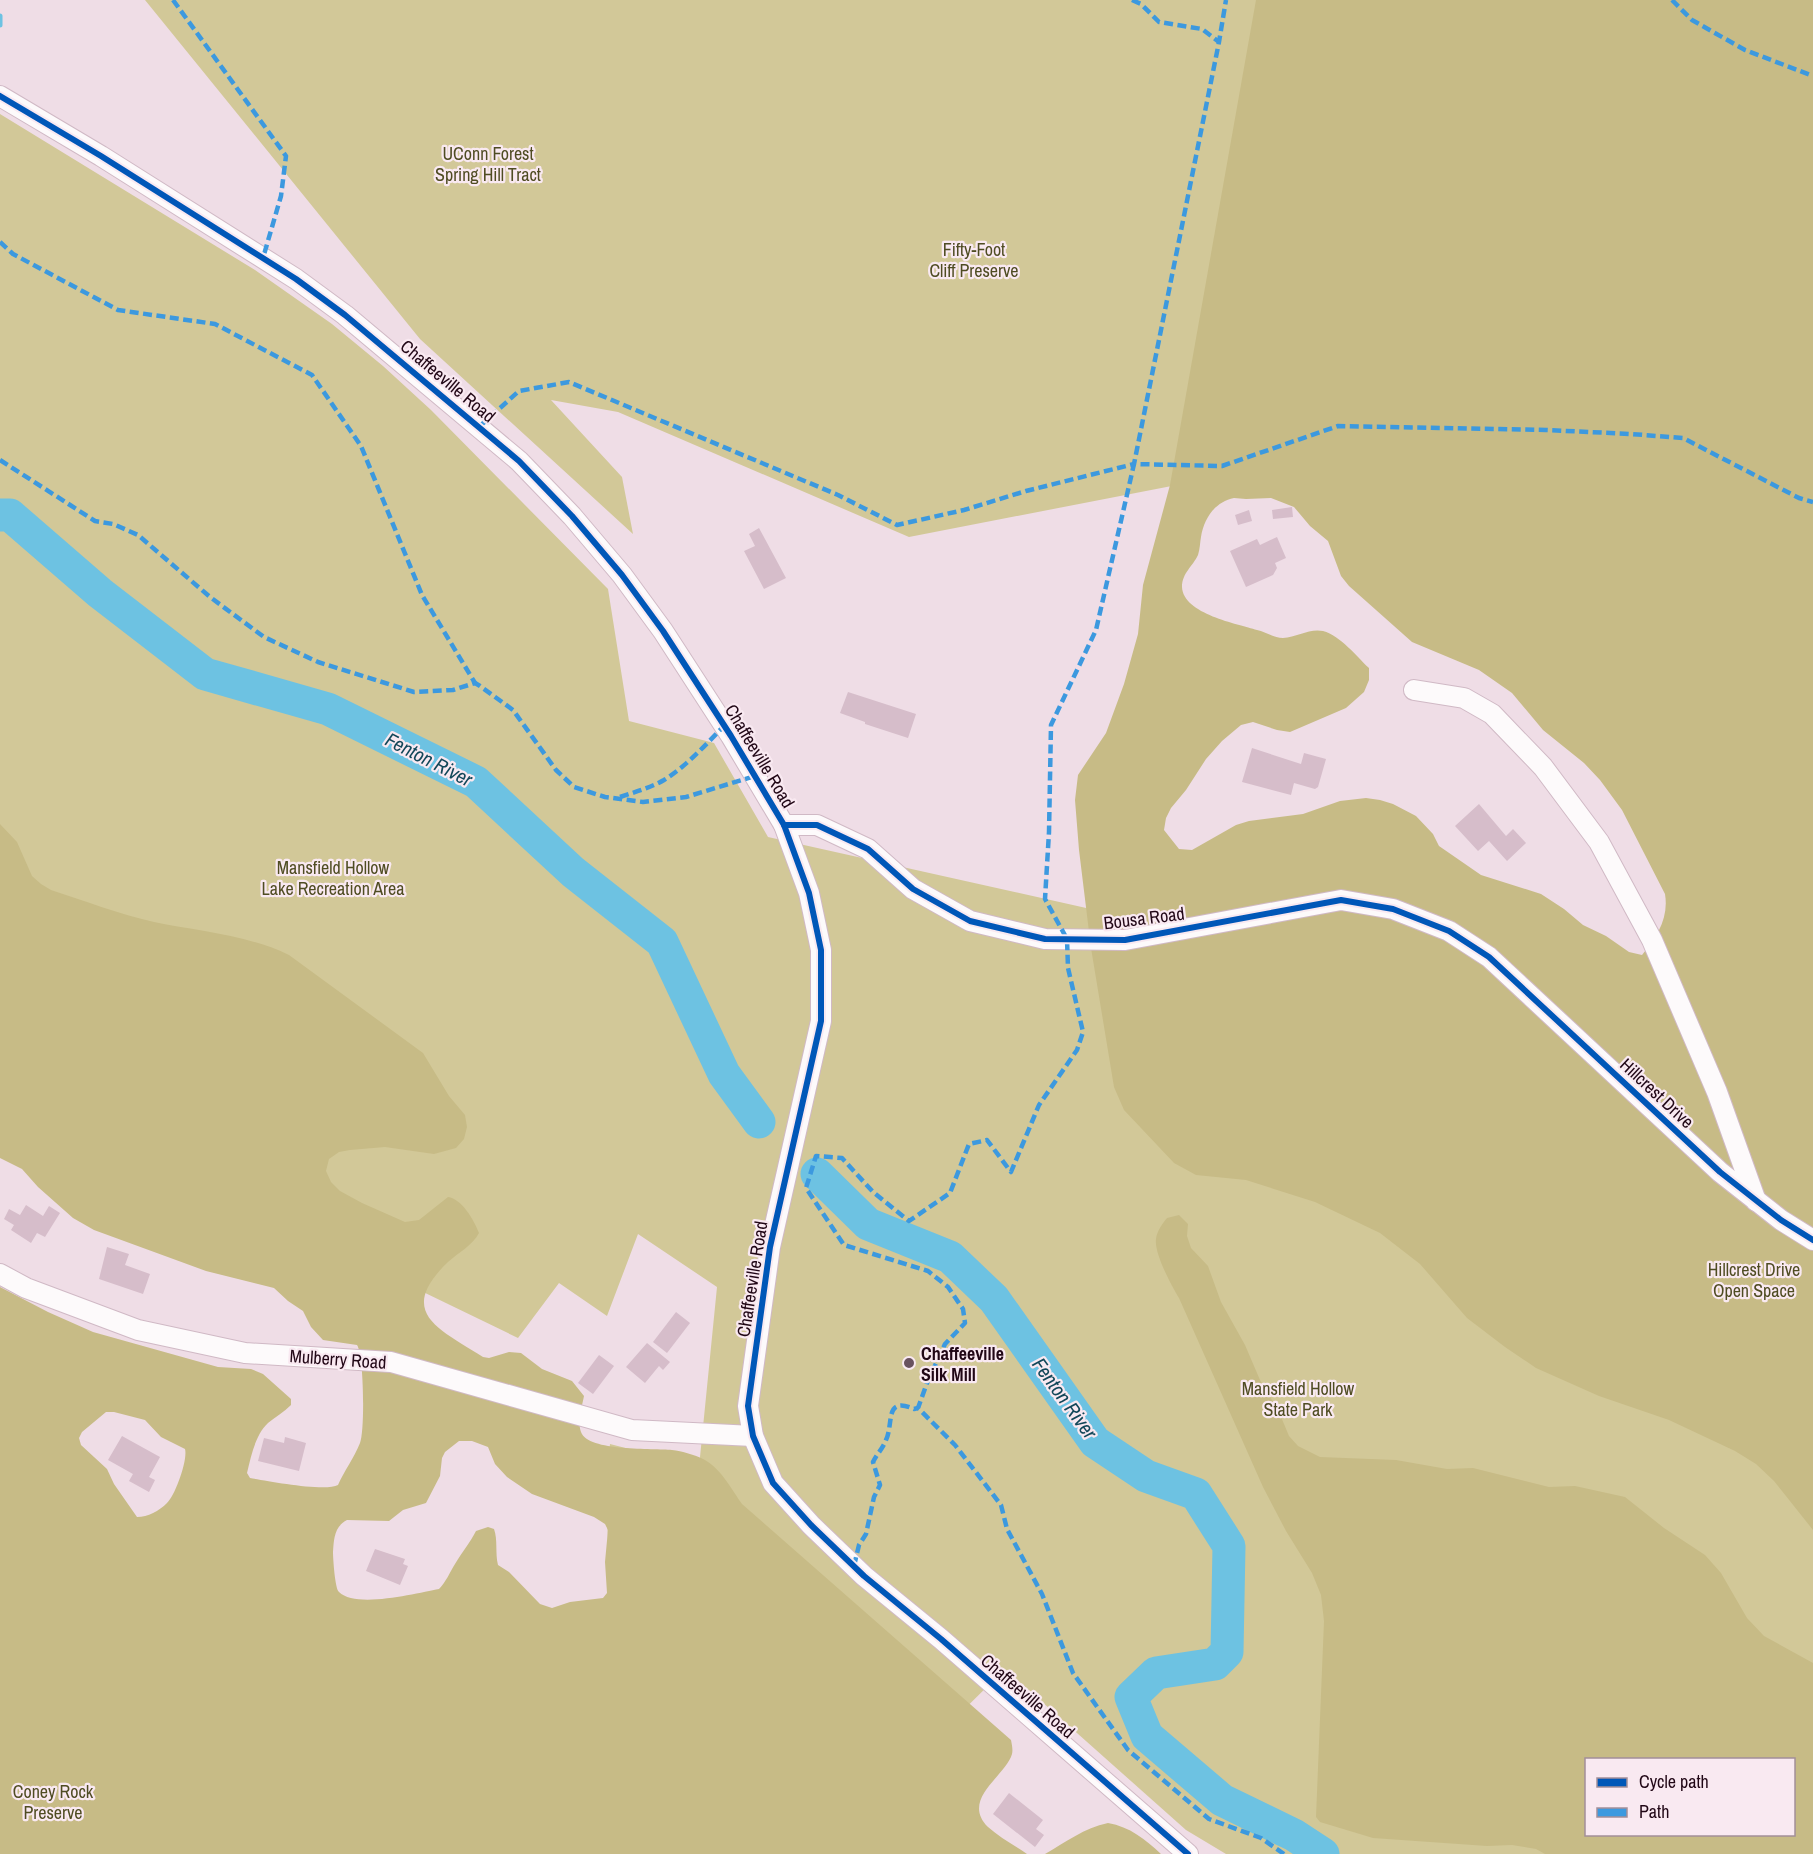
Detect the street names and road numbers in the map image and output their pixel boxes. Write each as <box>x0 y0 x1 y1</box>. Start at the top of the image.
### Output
street label: Chaffeeville Road <box>395 334 501 428</box>
street label: Chaffeeville Road <box>719 699 801 813</box>
street label: Bousa Road <box>1102 901 1186 935</box>
street label: Hillcrest Drive <box>1615 1052 1699 1134</box>
street label: Chaffeeville Road <box>730 1219 774 1339</box>
street label: Mulberry Road <box>289 1343 387 1375</box>
street label: Chaffeeville Road <box>976 1648 1080 1744</box>

